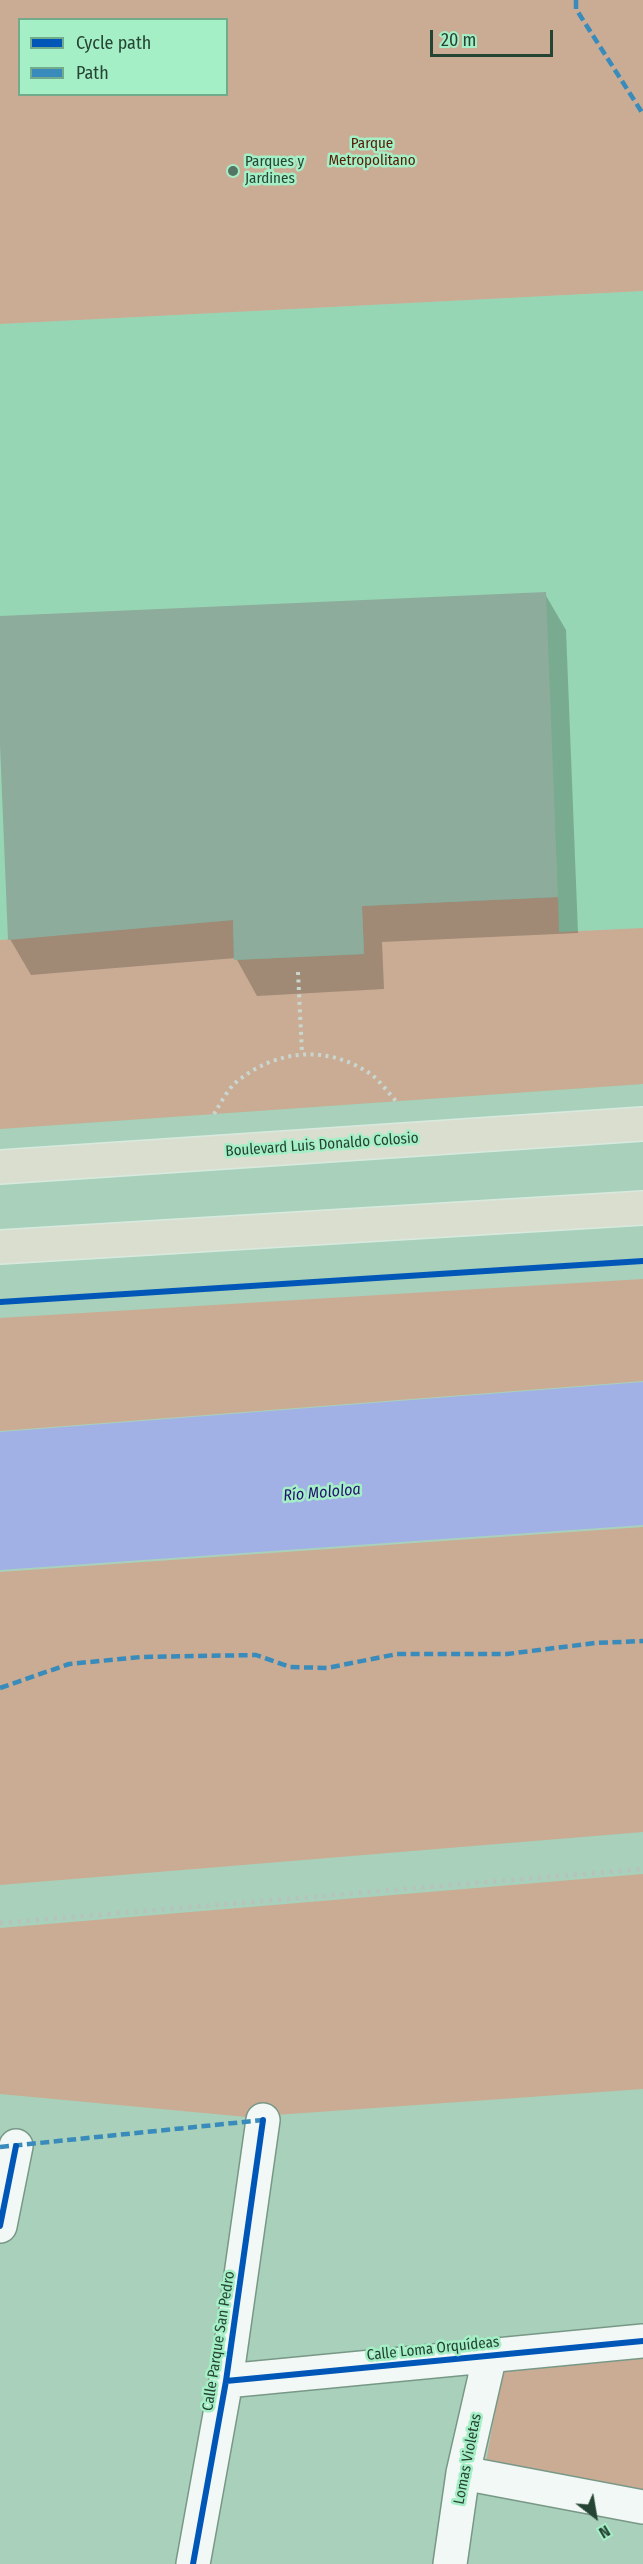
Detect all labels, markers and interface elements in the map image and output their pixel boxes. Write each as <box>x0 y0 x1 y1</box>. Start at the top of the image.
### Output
legend <box>18 18 228 96</box>
scale bar <box>433 18 556 56</box>
text: 20 m <box>441 29 476 51</box>
text: Cycle path <box>76 32 151 54</box>
text: Path <box>76 62 109 84</box>
park label: Parque Metropolitano <box>328 135 416 170</box>
place label: Parques y Jardines <box>245 153 304 188</box>
marker: Parques y Jardines <box>226 164 240 178</box>
street label: Boulevard Luis Donaldo Colosio <box>225 1129 419 1161</box>
water label: Río Mololoa <box>282 1480 362 1506</box>
street label: Calle Parque San Pedro <box>199 2270 239 2412</box>
street label: Calle Loma Orquídeas <box>366 2333 500 2365</box>
street label: Lomas Violetas <box>450 2412 486 2506</box>
north arrow <box>565 2486 625 2546</box>
text: N <box>596 2521 614 2542</box>

